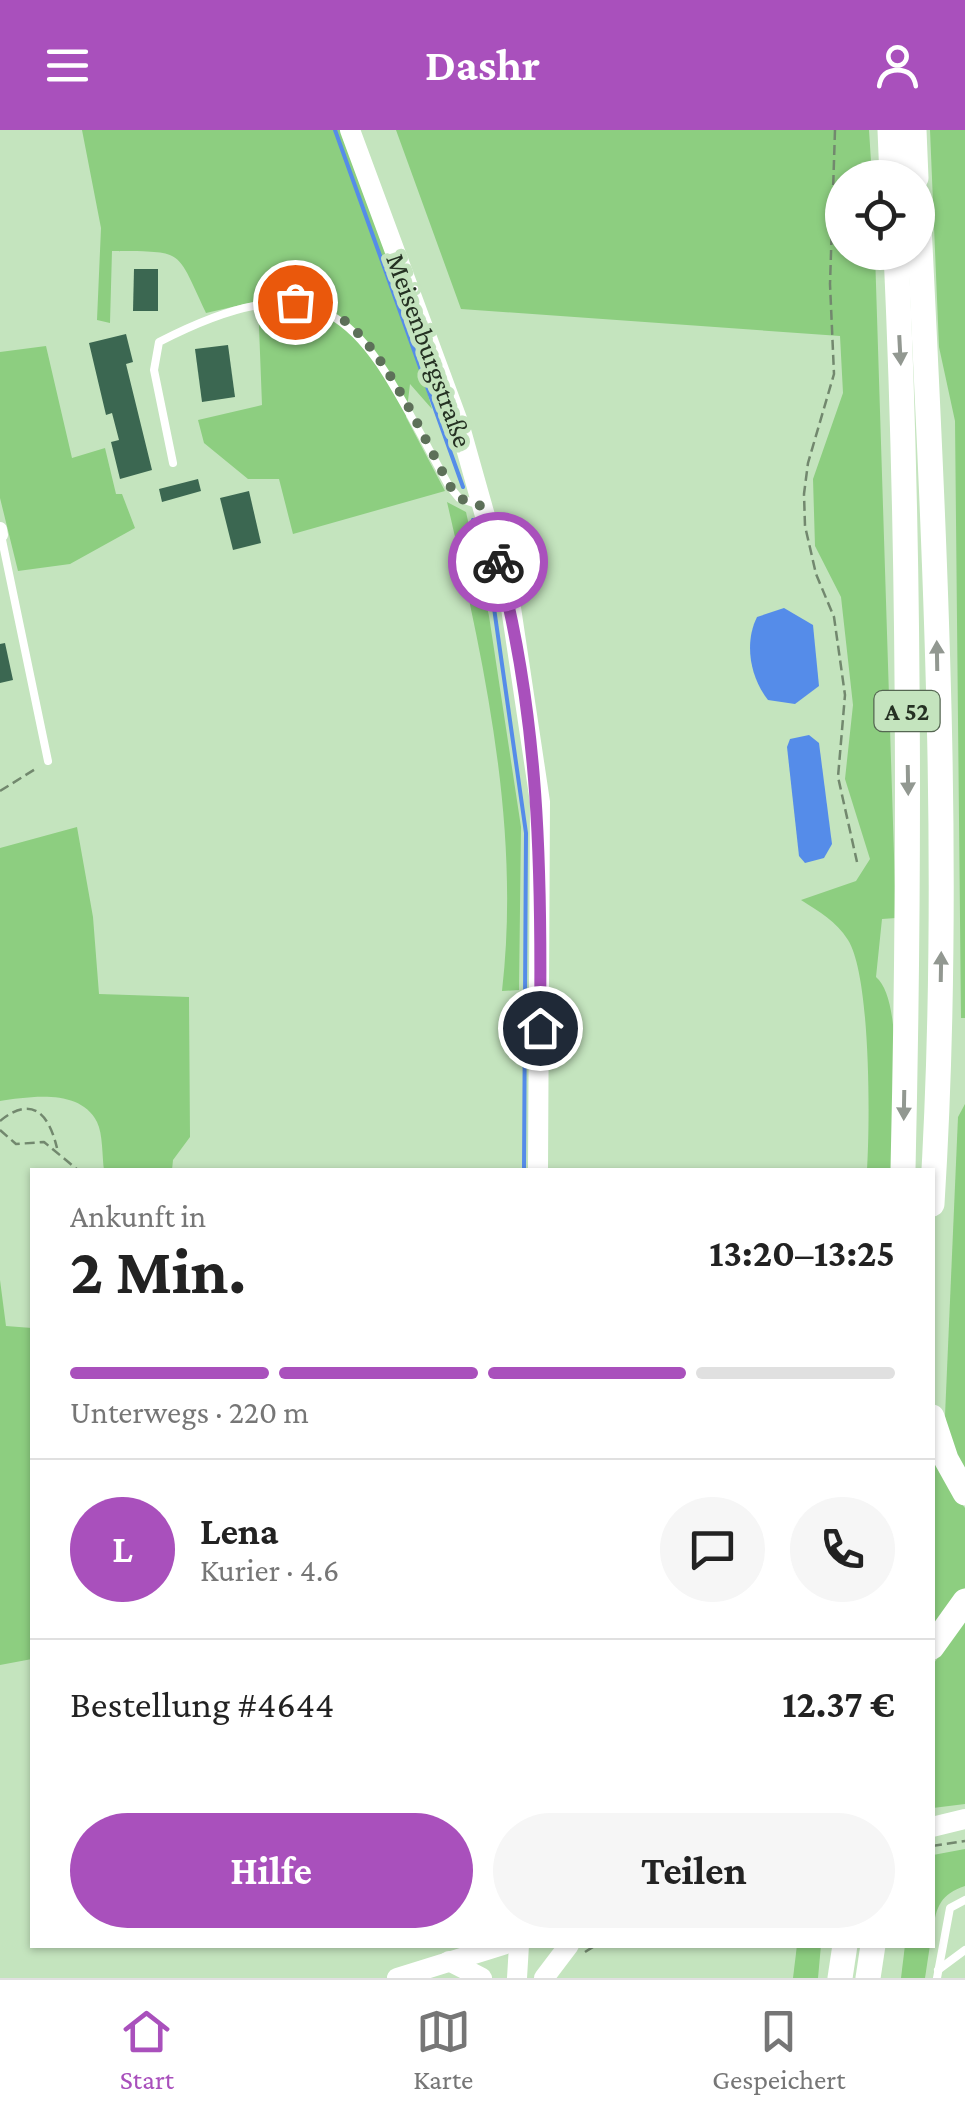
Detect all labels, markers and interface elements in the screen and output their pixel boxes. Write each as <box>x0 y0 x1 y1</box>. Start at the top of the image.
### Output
icon: menu <box>40 38 95 93</box>
icon: person <box>870 38 925 93</box>
text: Dashr <box>425 40 540 90</box>
map controls <box>825 160 935 270</box>
button: locate <box>825 160 935 270</box>
street label: Meisenburgstraße <box>380 249 479 451</box>
pin <box>253 260 338 345</box>
icon: bag <box>268 275 323 330</box>
one-way arrow <box>893 334 909 366</box>
courier <box>448 512 548 612</box>
icon: bike <box>471 535 526 590</box>
one-way arrow <box>928 640 944 672</box>
road number: A 52 <box>874 691 940 731</box>
one-way arrow <box>900 764 916 796</box>
one-way arrow <box>933 950 949 982</box>
pin <box>498 986 583 1071</box>
icon: home <box>513 1001 568 1056</box>
one-way arrow <box>896 1089 912 1121</box>
text: Ankunft in <box>70 1198 206 1234</box>
text: 13:20–13:25 <box>709 1232 895 1274</box>
text: 2 Min. <box>70 1235 246 1307</box>
text: Unterwegs · 220 m <box>70 1394 309 1430</box>
button: chat <box>660 1497 765 1602</box>
button: phone <box>790 1497 895 1602</box>
text: Lena <box>200 1510 278 1552</box>
text: L <box>112 1528 133 1570</box>
text: Kurier · 4.6 <box>200 1552 339 1588</box>
text: Bestellung #4644 <box>70 1683 335 1725</box>
text: 12.37 € <box>782 1683 895 1725</box>
button: Hilfe <box>70 1813 473 1928</box>
button: Teilen <box>493 1813 895 1928</box>
tab: Start <box>119 2004 174 2095</box>
tab: Karte <box>413 2004 473 2095</box>
tab: Gespeichert <box>712 2004 846 2095</box>

